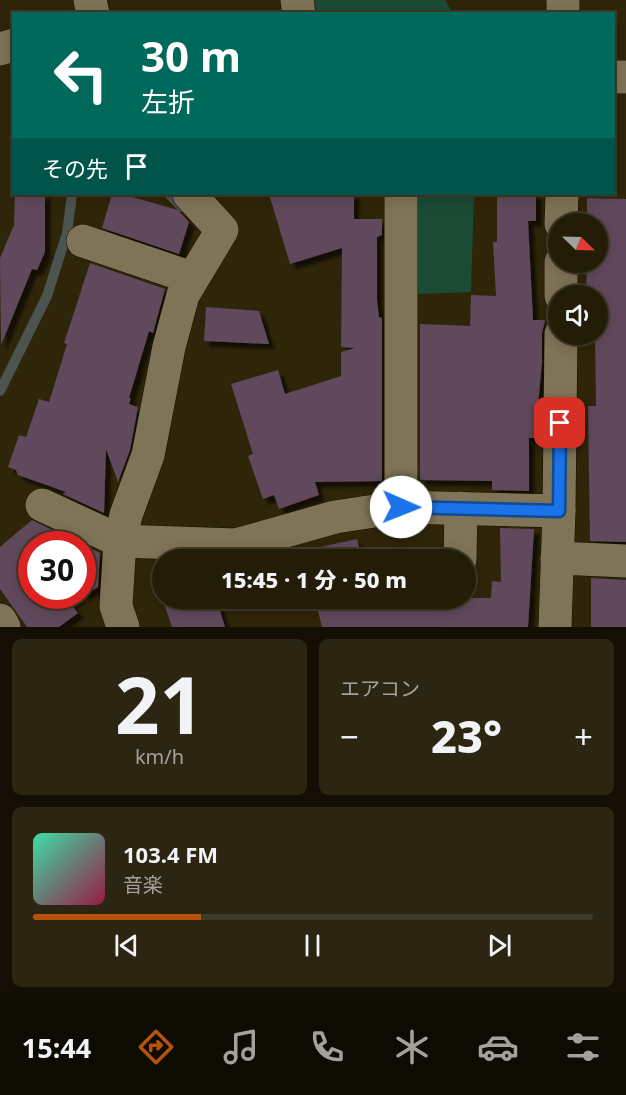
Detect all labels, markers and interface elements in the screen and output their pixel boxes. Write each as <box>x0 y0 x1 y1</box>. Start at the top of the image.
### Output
text: 30 m <box>141 27 241 84</box>
icon: left <box>42 36 120 114</box>
text: 左折 <box>141 83 195 120</box>
icon: arrive <box>120 150 153 183</box>
text: その先 <box>42 153 108 183</box>
north arrow <box>548 213 608 273</box>
map controls <box>548 213 608 345</box>
button: sound <box>548 285 608 345</box>
pin <box>534 397 585 448</box>
icon: arrive <box>543 406 576 439</box>
position arrow <box>369 475 433 539</box>
speed limit sign: 30 <box>18 531 96 609</box>
text: 15:45 · 1 分 · 50 m <box>221 564 407 594</box>
text: 21 <box>115 651 204 757</box>
text: エアコン <box>340 675 420 702</box>
text: 23° <box>431 705 502 766</box>
text: − <box>340 714 359 759</box>
text: + <box>574 714 593 759</box>
text: km/h <box>135 743 184 770</box>
text: 103.4 FM <box>123 839 218 869</box>
text: 音楽 <box>123 871 163 898</box>
icon: previous <box>110 929 143 962</box>
icon: pause <box>296 929 329 962</box>
icon: next <box>483 929 516 962</box>
icon: directions <box>135 1026 177 1068</box>
icon: music <box>220 1026 262 1068</box>
icon: phone <box>306 1026 348 1068</box>
icon: climate <box>391 1026 433 1068</box>
icon: car <box>477 1026 519 1068</box>
icon: filters <box>562 1026 604 1068</box>
text: 15:44 <box>22 1029 91 1066</box>

